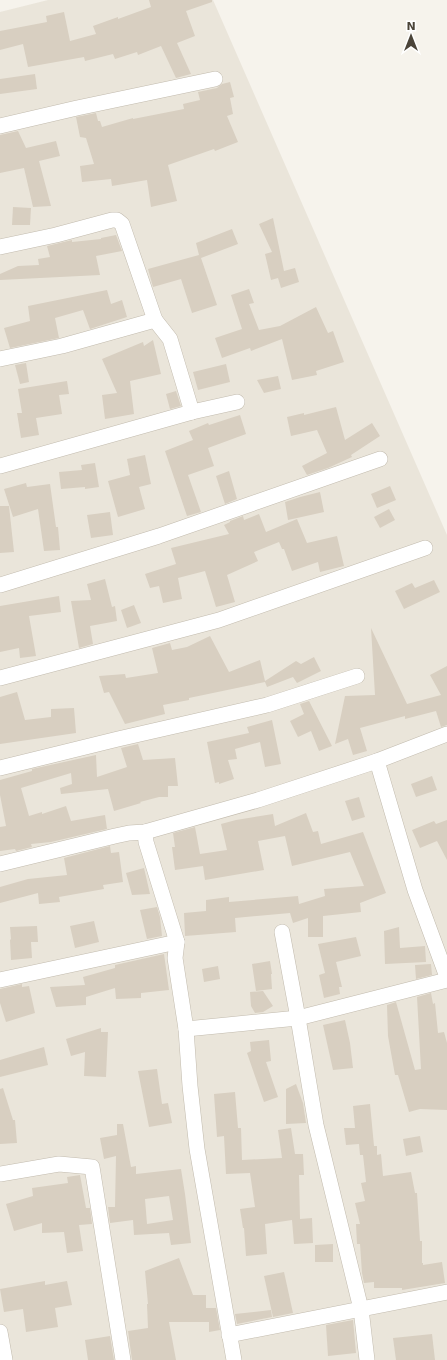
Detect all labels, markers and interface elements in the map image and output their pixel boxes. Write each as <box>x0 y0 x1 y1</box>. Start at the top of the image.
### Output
north arrow <box>391 16 431 56</box>
text: N <box>406 20 416 33</box>

